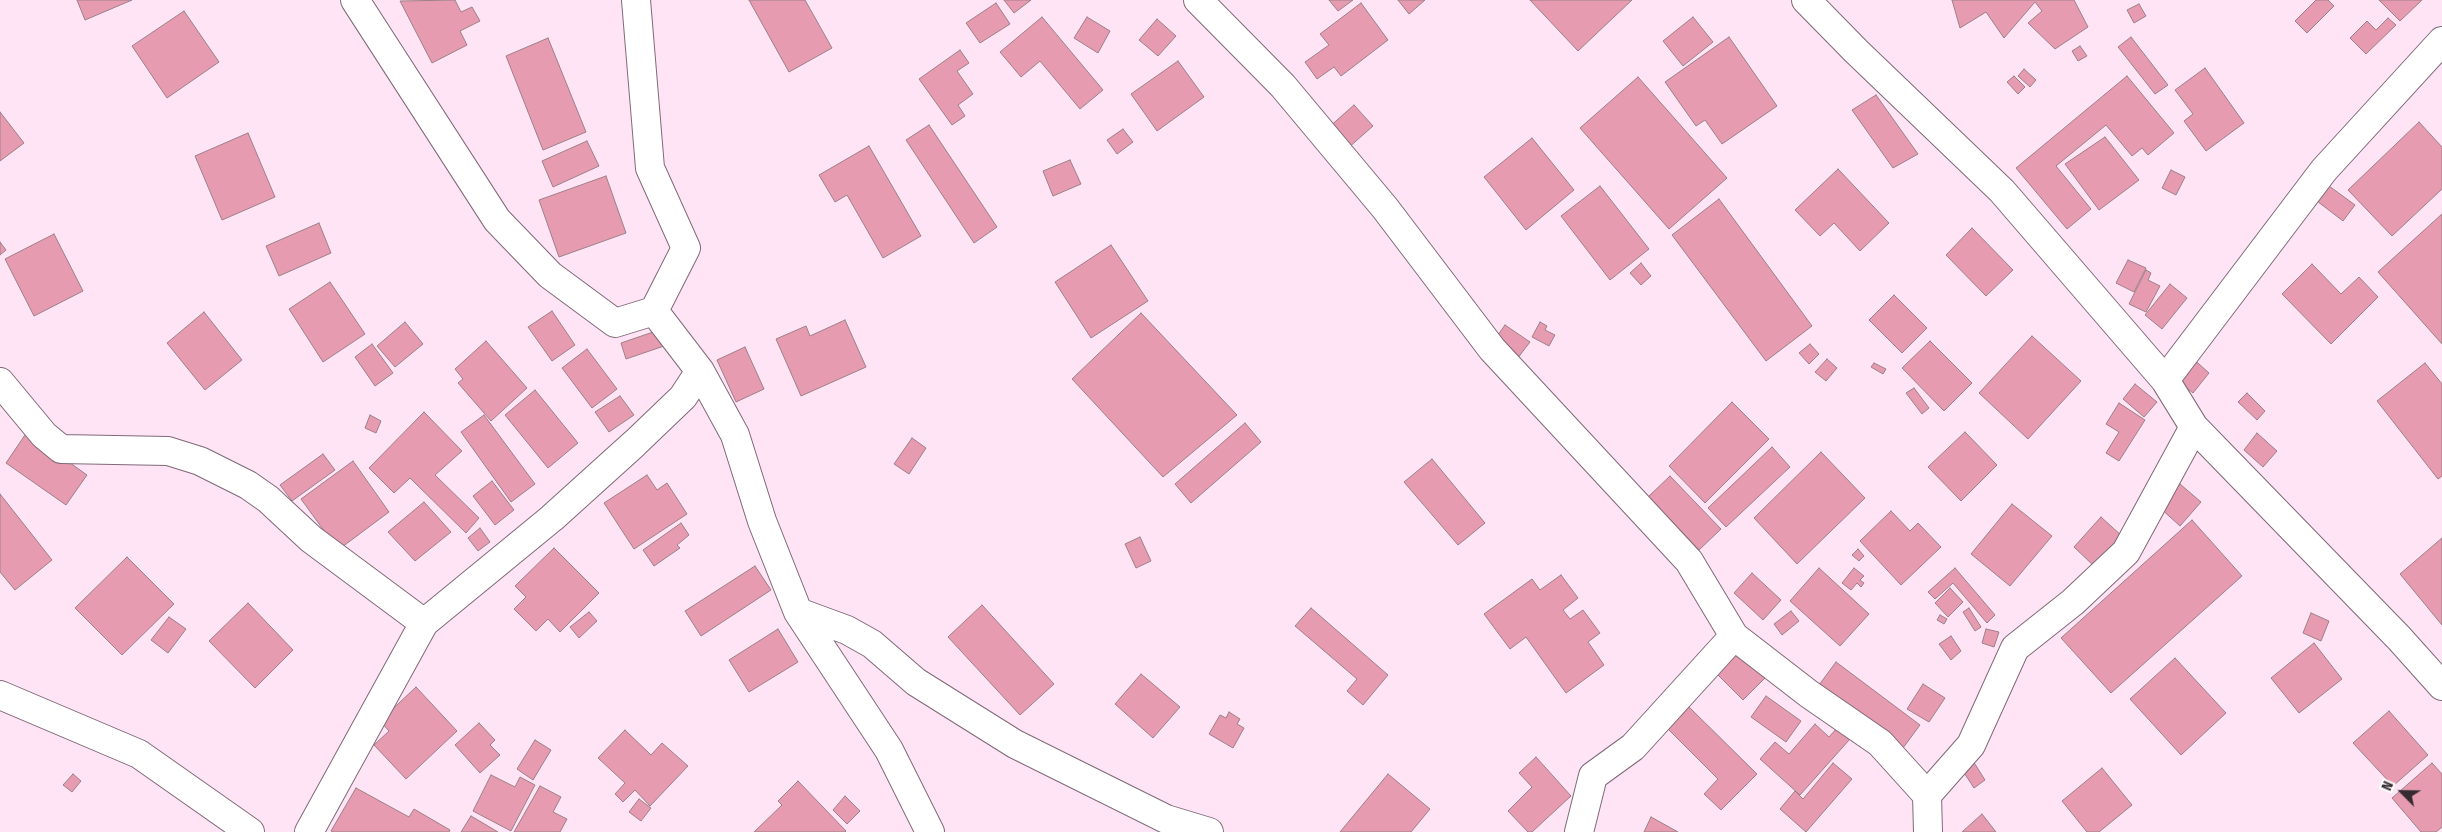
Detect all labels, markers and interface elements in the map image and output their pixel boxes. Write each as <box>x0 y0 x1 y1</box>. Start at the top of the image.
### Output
north arrow <box>2377 767 2427 817</box>
text: N <box>2378 779 2397 793</box>

